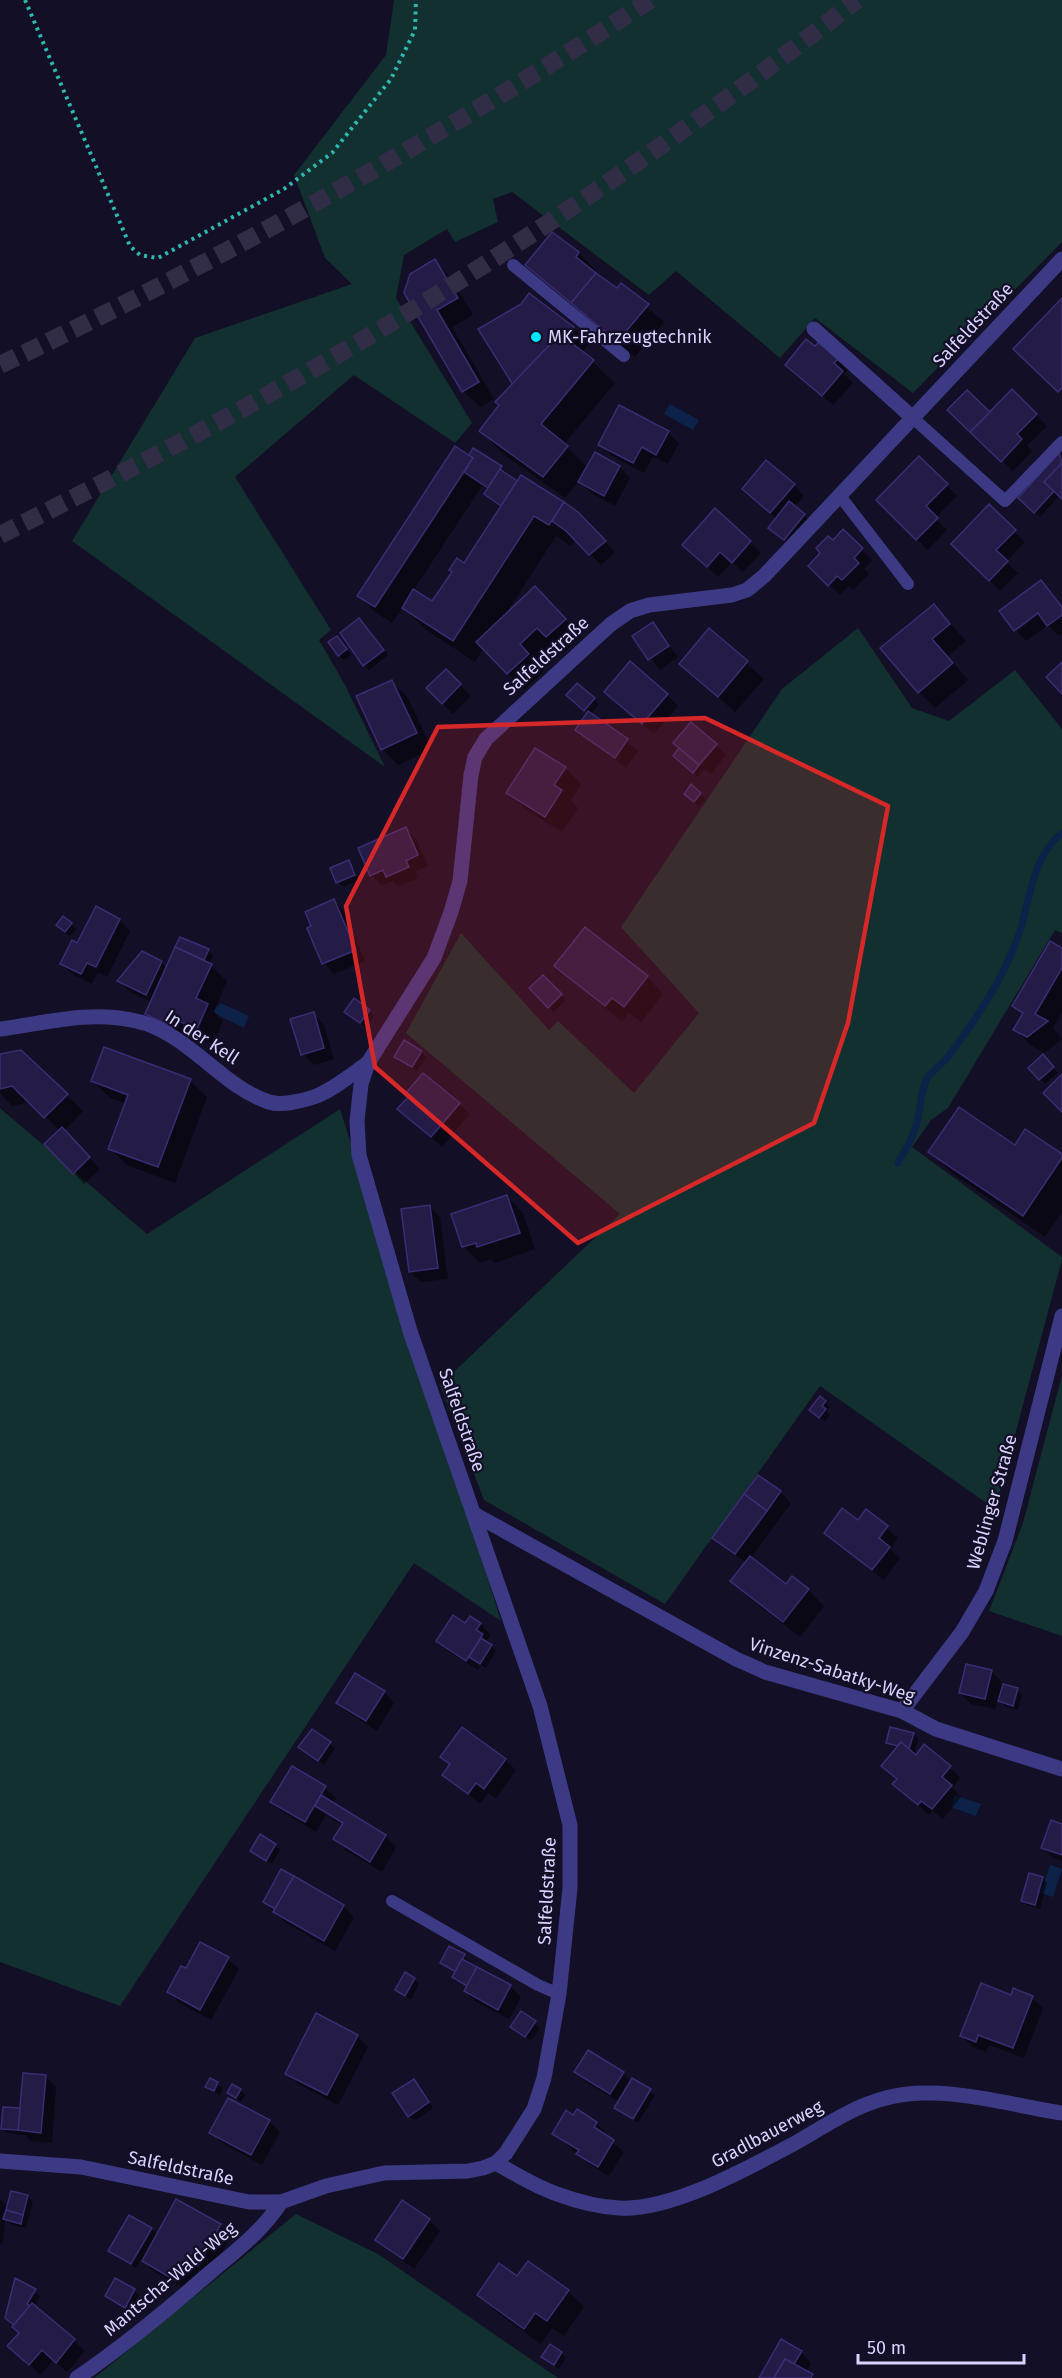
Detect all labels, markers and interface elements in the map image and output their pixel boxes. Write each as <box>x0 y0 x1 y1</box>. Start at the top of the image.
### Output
street label: Salfeldstraße <box>928 278 1018 372</box>
place label: MK-Fahrzeugtechnik <box>548 326 712 348</box>
marker: MK-Fahrzeugtechnik <box>529 330 543 344</box>
street label: Salfeldstraße <box>499 612 593 700</box>
street label: In der Kell <box>161 1005 243 1069</box>
street label: Salfeldstraße <box>434 1365 490 1475</box>
street label: Weblinger Straße <box>962 1432 1022 1572</box>
street label: Vinzenz-Sabatky-Weg <box>746 1633 918 1707</box>
street label: Salfeldstraße <box>533 1837 561 1945</box>
street label: Gradlbauerweg <box>707 2095 827 2173</box>
street label: Salfeldstraße <box>126 2146 236 2190</box>
street label: Mantscha-Wald-Weg <box>99 2217 241 2341</box>
scale bar <box>858 2327 1024 2365</box>
text: 50 m <box>867 2337 906 2359</box>

